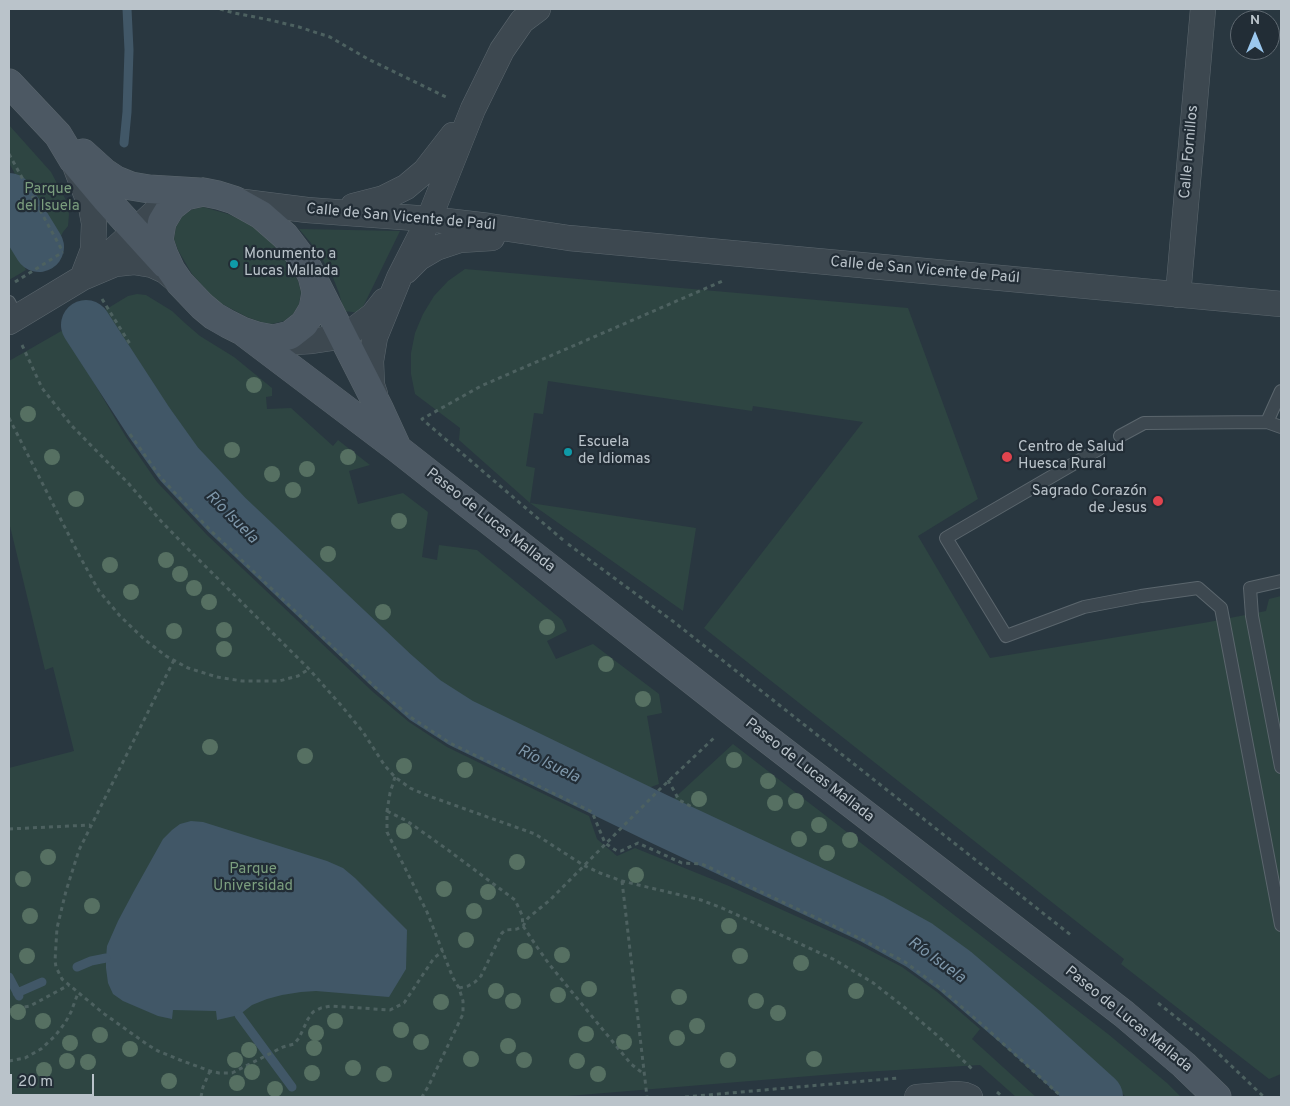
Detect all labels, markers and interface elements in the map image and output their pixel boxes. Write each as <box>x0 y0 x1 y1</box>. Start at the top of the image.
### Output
north arrow <box>1230 10 1280 60</box>
text: N <box>1250 12 1260 29</box>
street label: Calle Fornillos <box>1177 105 1203 199</box>
park label: Parque del Isuela <box>16 181 80 216</box>
street label: Calle de San Vicente de Paúl <box>305 201 497 235</box>
place label: Monumento a Lucas Mallada <box>244 246 338 281</box>
street label: Calle de San Vicente de Paúl <box>829 254 1021 288</box>
marker: Monumento a Lucas Mallada <box>228 258 240 270</box>
place label: Escuela de Idiomas <box>578 434 651 469</box>
place label: Centro de Salud Huesca Rural <box>1018 439 1124 474</box>
marker: Escuela de Idiomas <box>562 446 574 458</box>
marker: Centro de Salud Huesca Rural <box>1000 450 1014 464</box>
street label: Paseo de Lucas Mallada <box>422 465 558 577</box>
place label: Sagrado Corazón de Jesus <box>1032 483 1147 518</box>
water label: Río Isuela <box>201 488 261 548</box>
marker: Sagrado Corazón de Jesus <box>1151 494 1165 508</box>
street label: Paseo de Lucas Mallada <box>741 715 877 827</box>
water label: Río Isuela <box>514 742 582 788</box>
park label: Parque Universidad <box>213 861 293 896</box>
water label: Río Isuela <box>903 934 969 988</box>
street label: Paseo de Lucas Mallada <box>1061 963 1195 1077</box>
scale bar <box>12 1064 96 1096</box>
text: 20 m <box>18 1073 53 1092</box>

